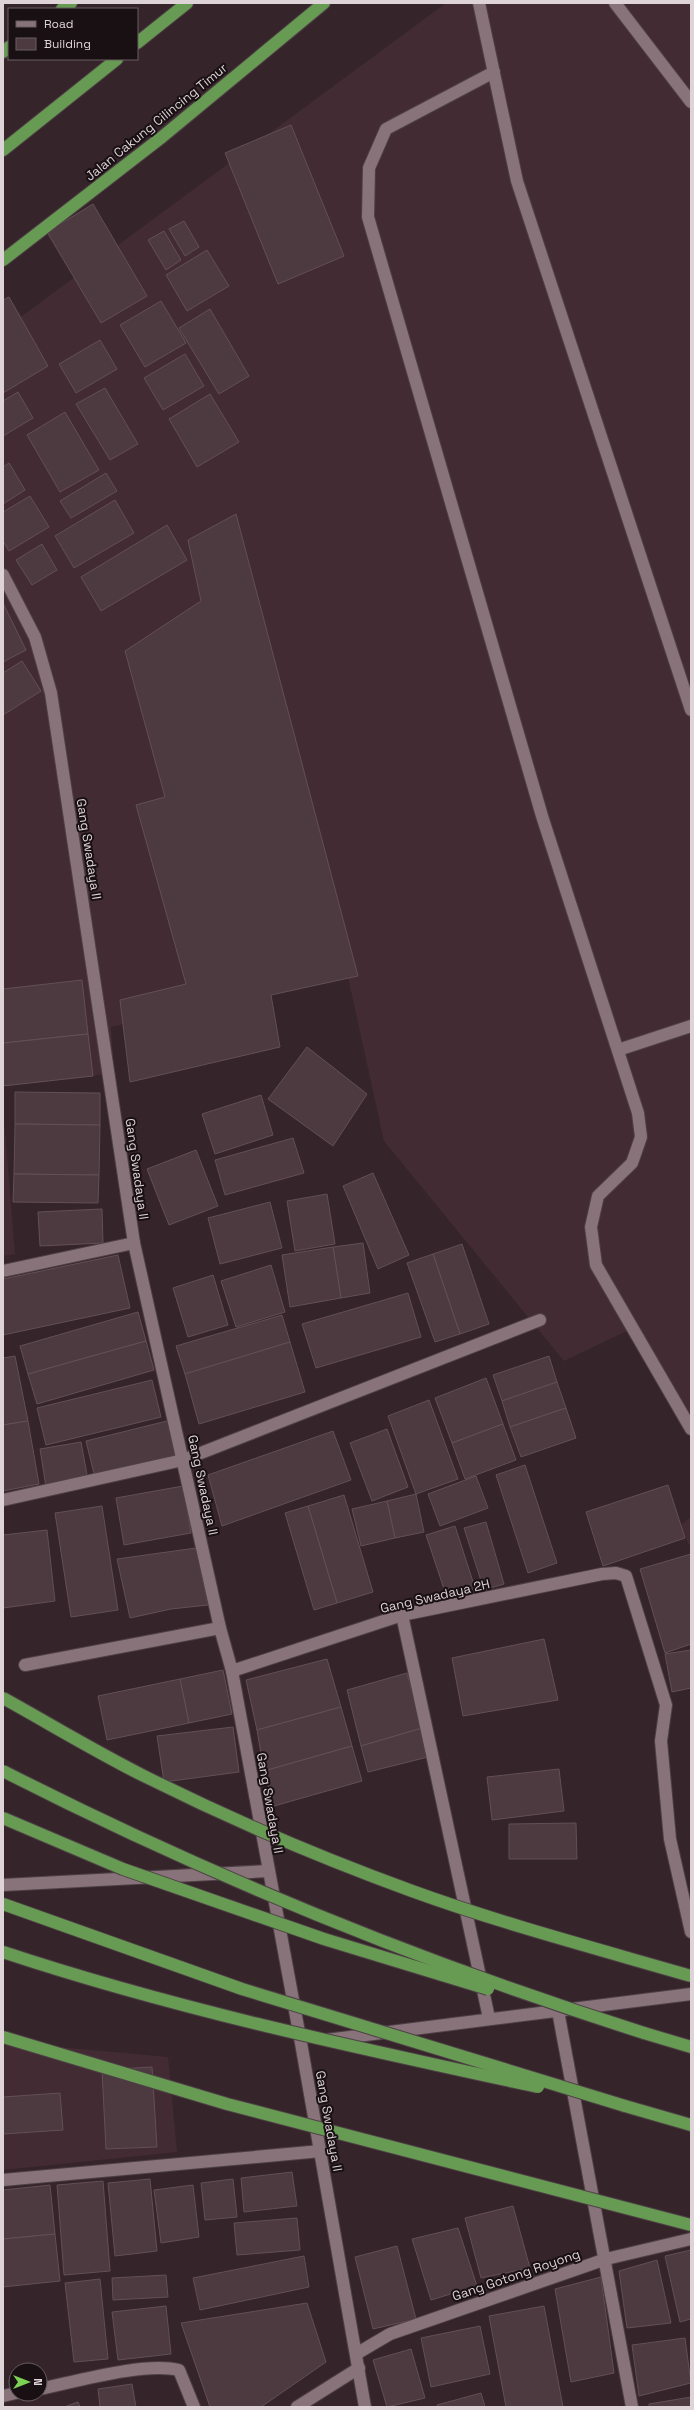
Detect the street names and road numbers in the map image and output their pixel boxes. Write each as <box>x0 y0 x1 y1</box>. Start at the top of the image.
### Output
street label: Jalan Cakung Cilincing Timur <box>81 59 231 185</box>
street label: Gang Swadaya II <box>73 797 105 901</box>
street label: Gang Swadaya II <box>121 1117 153 1221</box>
street label: Gang Swadaya II <box>184 1433 222 1537</box>
street label: Gang Swadaya 2H <box>378 1575 492 1617</box>
street label: Gang Swadaya II <box>253 1751 287 1855</box>
street label: Gang Swadaya II <box>312 2069 346 2173</box>
street label: Gang Gotong Royong <box>450 2245 582 2305</box>

